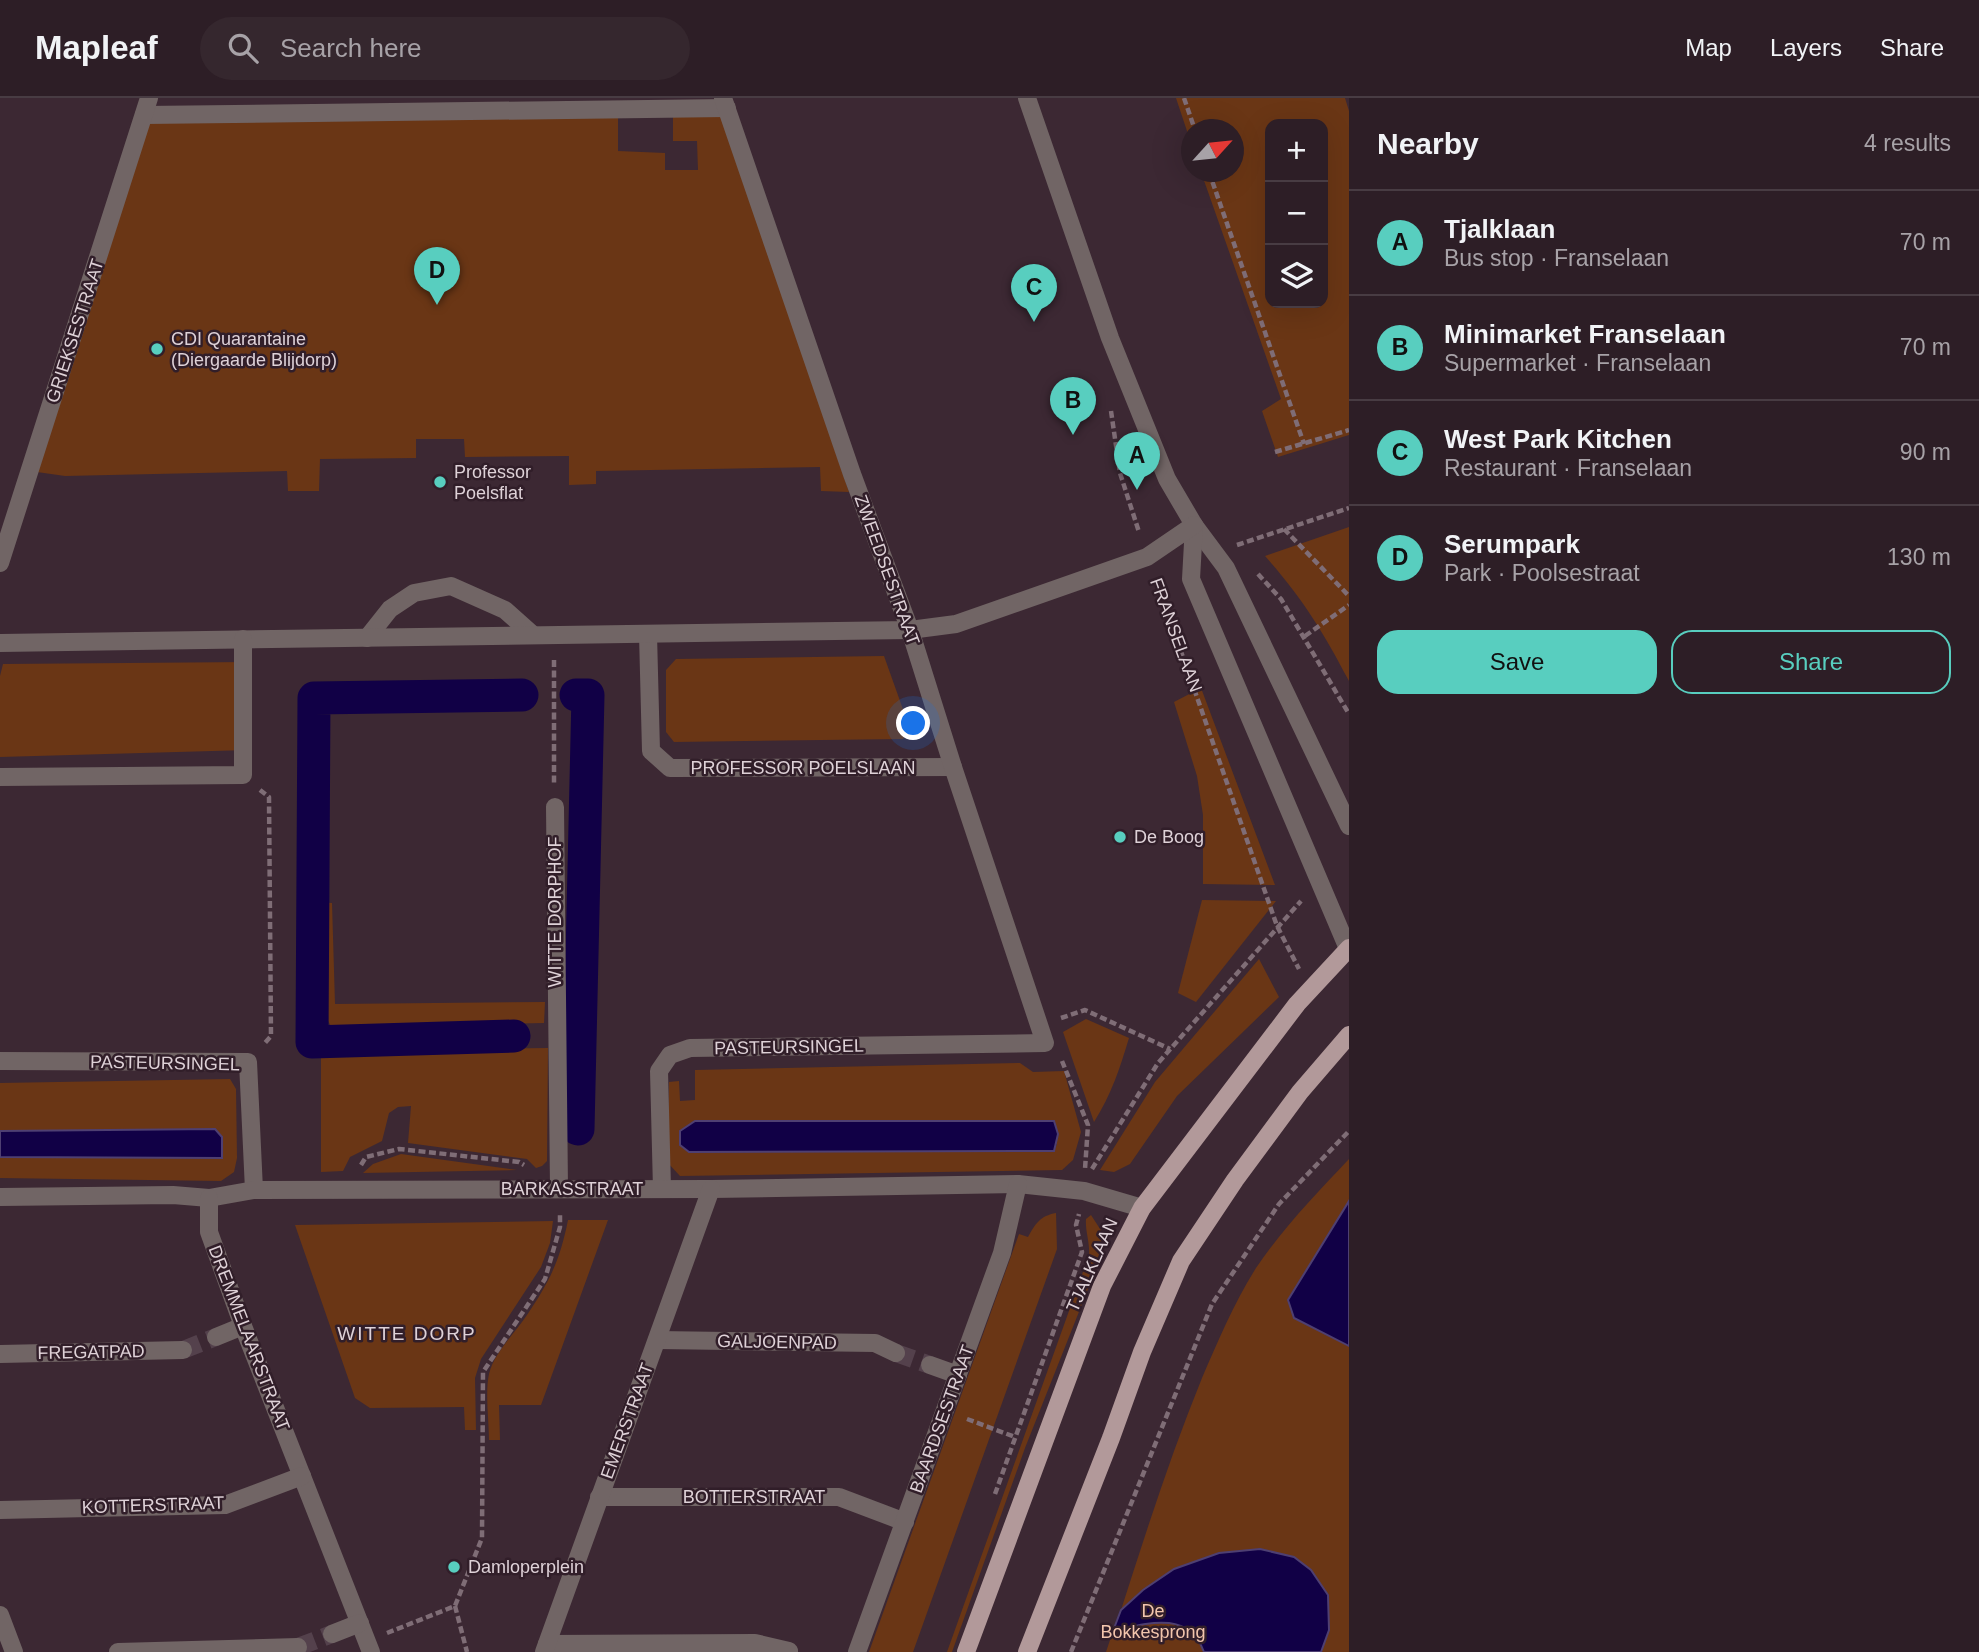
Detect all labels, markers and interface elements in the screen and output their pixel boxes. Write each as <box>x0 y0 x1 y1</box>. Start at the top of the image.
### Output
search box <box>200 17 690 80</box>
text: Mapleaf <box>35 29 158 66</box>
icon: search <box>224 29 262 67</box>
text: Search here <box>280 33 422 63</box>
text: Map <box>1685 34 1732 61</box>
text: Layers <box>1770 34 1842 61</box>
text: Share <box>1880 34 1944 61</box>
north arrow <box>1181 119 1244 182</box>
map controls <box>1265 119 1328 308</box>
button: + <box>1265 119 1328 182</box>
text: Nearby <box>1377 127 1479 160</box>
text: 4 results <box>1864 130 1951 156</box>
button: − <box>1265 182 1328 245</box>
text: Tjalklaan <box>1444 214 1555 244</box>
text: A <box>1392 229 1408 255</box>
text: 70 m <box>1900 229 1951 255</box>
button: layers <box>1265 245 1328 308</box>
text: Bus stop · Franselaan <box>1444 245 1669 271</box>
pin: D <box>414 247 460 305</box>
street label: GRIEKSESTRAAT <box>42 257 108 405</box>
pin: C <box>1011 264 1057 322</box>
text: Minimarket Franselaan <box>1444 319 1726 349</box>
place label: CDI Quarantaine (Diergaarde Blijdorp) <box>171 329 337 370</box>
text: B <box>1392 334 1408 360</box>
text: 70 m <box>1900 334 1951 360</box>
marker: CDI Quarantaine (Diergaarde Blijdorp) <box>149 341 165 357</box>
text: Supermarket · Franselaan <box>1444 350 1711 376</box>
pin: B <box>1050 377 1096 435</box>
text: West Park Kitchen <box>1444 424 1672 454</box>
pin: A <box>1114 432 1160 490</box>
text: C <box>1392 439 1408 465</box>
text: 90 m <box>1900 439 1951 465</box>
text: Restaurant · Franselaan <box>1444 455 1692 481</box>
place label: Professor Poelsflat <box>454 462 531 503</box>
marker: Professor Poelsflat <box>432 474 448 490</box>
street label: ZWEEDSESTRAAT <box>850 492 924 648</box>
text: Serumpark <box>1444 529 1580 559</box>
text: D <box>1392 544 1408 570</box>
text: 130 m <box>1887 544 1951 570</box>
text: Park · Poolsestraat <box>1444 560 1640 586</box>
street label: FRANSELAAN <box>1146 575 1206 695</box>
button: Save <box>1377 630 1657 694</box>
button: Share <box>1671 630 1951 694</box>
your location <box>896 706 930 740</box>
street label: PROFESSOR POELSLAAN <box>690 758 916 778</box>
place label: De Boog <box>1134 827 1204 847</box>
marker: De Boog <box>1112 829 1128 845</box>
street label: WITTE DORPHOF <box>545 837 565 988</box>
street label: PASTEURSINGEL <box>714 1036 864 1058</box>
street label: PASTEURSINGEL <box>90 1052 240 1074</box>
street label: BARKASSTRAAT <box>501 1179 643 1199</box>
street label: TJALKLAAN <box>1062 1215 1122 1315</box>
street label: DREMMELAARSTRAAT <box>204 1243 294 1433</box>
district label: WITTE DORP <box>337 1323 477 1344</box>
street label: GALJOENPAD <box>717 1331 837 1353</box>
street label: FREGATPAD <box>37 1341 145 1363</box>
street label: BAARDSESTRAAT <box>906 1342 978 1496</box>
street label: EMERSTRAAT <box>597 1360 657 1482</box>
street label: BOTTERSTRAAT <box>683 1487 825 1507</box>
street label: KOTTERSTRAAT <box>81 1493 225 1517</box>
place label: Damloperplein <box>468 1557 584 1577</box>
marker: Damloperplein <box>446 1559 462 1575</box>
park label: De Bokkesprong <box>1100 1601 1206 1642</box>

